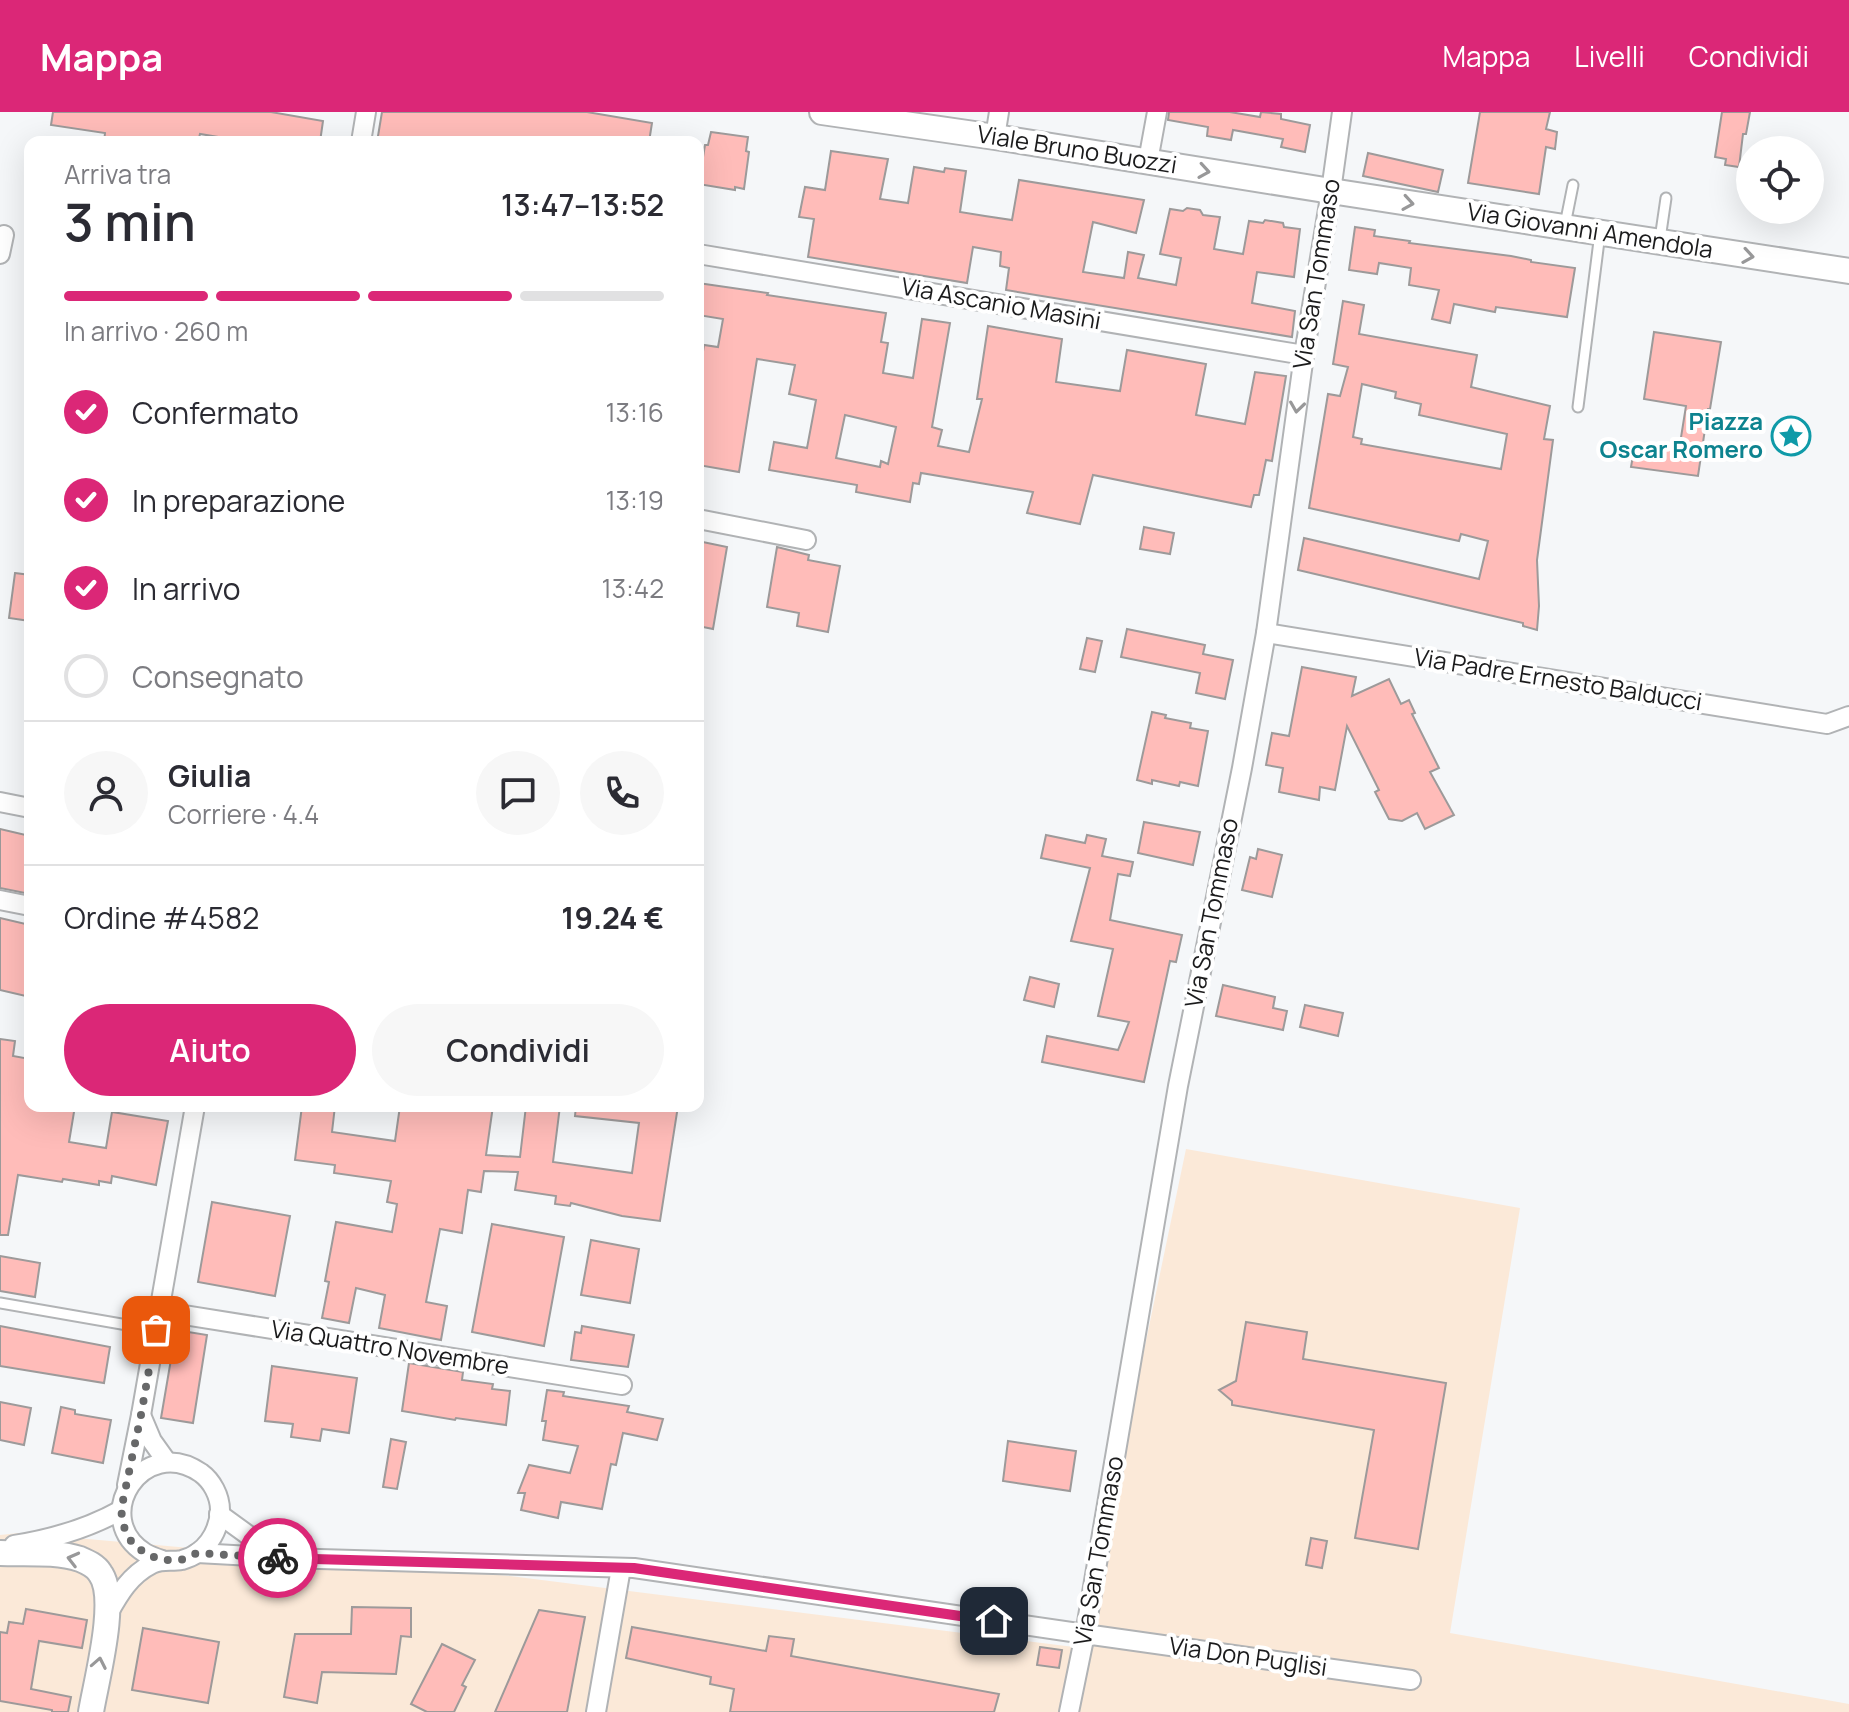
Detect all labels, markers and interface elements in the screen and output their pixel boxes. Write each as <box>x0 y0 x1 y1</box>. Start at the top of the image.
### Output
text: Mappa <box>40 30 163 82</box>
text: Mappa <box>1443 37 1530 75</box>
text: Livelli <box>1574 37 1645 75</box>
text: Condividi <box>1689 37 1809 75</box>
street label: Viale Bruno Buozzi <box>975 116 1180 181</box>
map controls <box>1736 136 1824 224</box>
button: locate <box>1736 136 1824 224</box>
text: Arriva tra <box>64 156 171 192</box>
one-way arrow <box>1197 161 1210 178</box>
street label: Via San Tommaso <box>1284 176 1347 371</box>
text: 13:47–13:52 <box>501 184 664 225</box>
text: 3 min <box>64 186 196 257</box>
one-way arrow <box>1401 194 1415 211</box>
street label: Via Giovanni Amendola <box>1465 194 1715 265</box>
one-way arrow <box>1741 246 1755 263</box>
street label: Via Ascanio Masini <box>899 269 1104 336</box>
text: In arrivo · 260 m <box>64 313 248 349</box>
icon: check <box>64 390 108 434</box>
text: Confermato <box>132 392 299 433</box>
text: 13:16 <box>605 394 664 430</box>
one-way arrow <box>1289 400 1306 414</box>
place label: Piazza Oscar Romero <box>1600 404 1763 465</box>
place icon: Piazza Oscar Romero <box>1770 415 1812 457</box>
icon: check <box>64 478 108 522</box>
text: In preparazione <box>132 480 345 521</box>
text: 13:19 <box>605 482 664 518</box>
icon: check <box>64 566 108 610</box>
text: In arrivo <box>132 568 241 609</box>
text: 13:42 <box>602 570 664 606</box>
street label: Via Padre Ernesto Balducci <box>1412 639 1705 718</box>
text: Consegnato <box>132 656 304 697</box>
button: person <box>64 751 148 835</box>
button: chat <box>476 751 560 835</box>
button: phone <box>580 751 664 835</box>
text: Giulia <box>168 755 251 796</box>
text: Corriere · 4.4 <box>168 796 319 832</box>
street label: Via San Tommaso <box>1176 815 1245 1010</box>
text: Ordine #4582 <box>64 897 259 938</box>
text: 19.24 € <box>561 897 664 938</box>
button: Aiuto <box>64 1004 356 1096</box>
button: Condividi <box>372 1004 664 1096</box>
pin <box>122 1296 190 1364</box>
icon: bag <box>134 1308 178 1352</box>
street label: Via Quattro Novembre <box>269 1311 512 1382</box>
street label: Via San Tommaso <box>1065 1453 1130 1648</box>
courier <box>238 1518 318 1598</box>
icon: bike <box>256 1536 300 1580</box>
one-way arrow <box>67 1551 81 1568</box>
pin <box>960 1587 1028 1655</box>
icon: home <box>972 1599 1016 1643</box>
street label: Via Don Puglisi <box>1167 1628 1329 1683</box>
one-way arrow <box>90 1657 107 1670</box>

